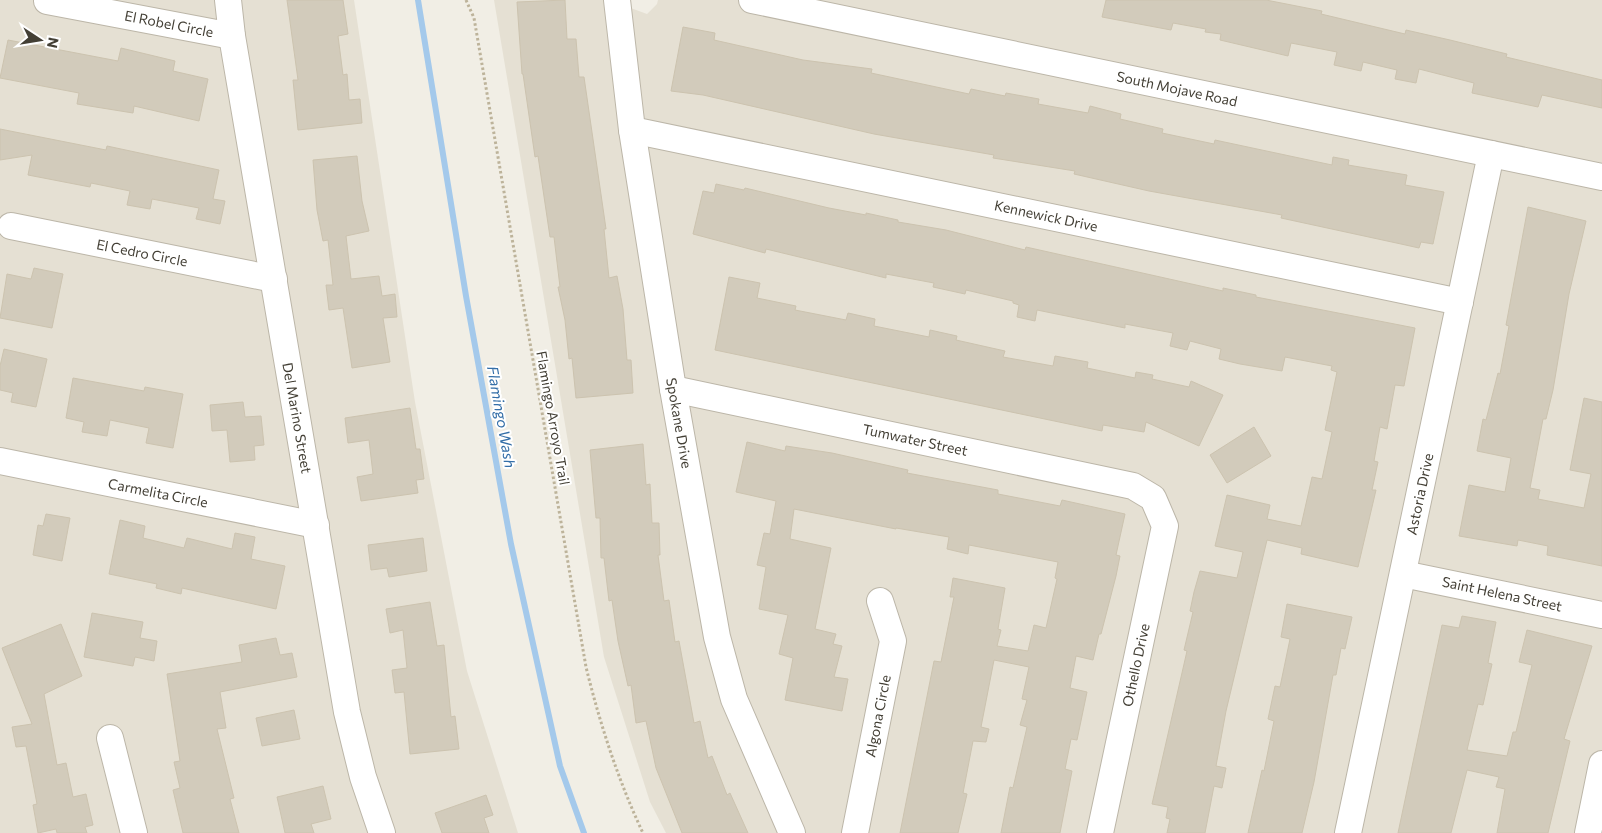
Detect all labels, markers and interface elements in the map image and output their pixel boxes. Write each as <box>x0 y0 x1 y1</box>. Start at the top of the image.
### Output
street label: El Robel Circle <box>123 7 215 40</box>
north arrow <box>15 15 65 65</box>
text: N <box>44 36 63 50</box>
street label: South Mojave Road <box>1115 67 1239 110</box>
street label: Kennewick Drive <box>993 196 1099 235</box>
street label: El Cedro Circle <box>95 235 189 270</box>
street label: Flamingo Arroyo Trail <box>533 350 574 486</box>
street label: Del Marino Street <box>279 361 316 475</box>
water label: Flamingo Wash <box>484 364 520 469</box>
street label: Spokane Drive <box>663 376 696 470</box>
street label: Tumwater Street <box>861 420 969 459</box>
street label: Astoria Drive <box>1403 452 1436 536</box>
street label: Carmelita Circle <box>107 474 209 511</box>
street label: Saint Helena Street <box>1441 573 1564 615</box>
street label: Othello Drive <box>1118 622 1153 708</box>
street label: Algona Circle <box>861 673 894 758</box>

